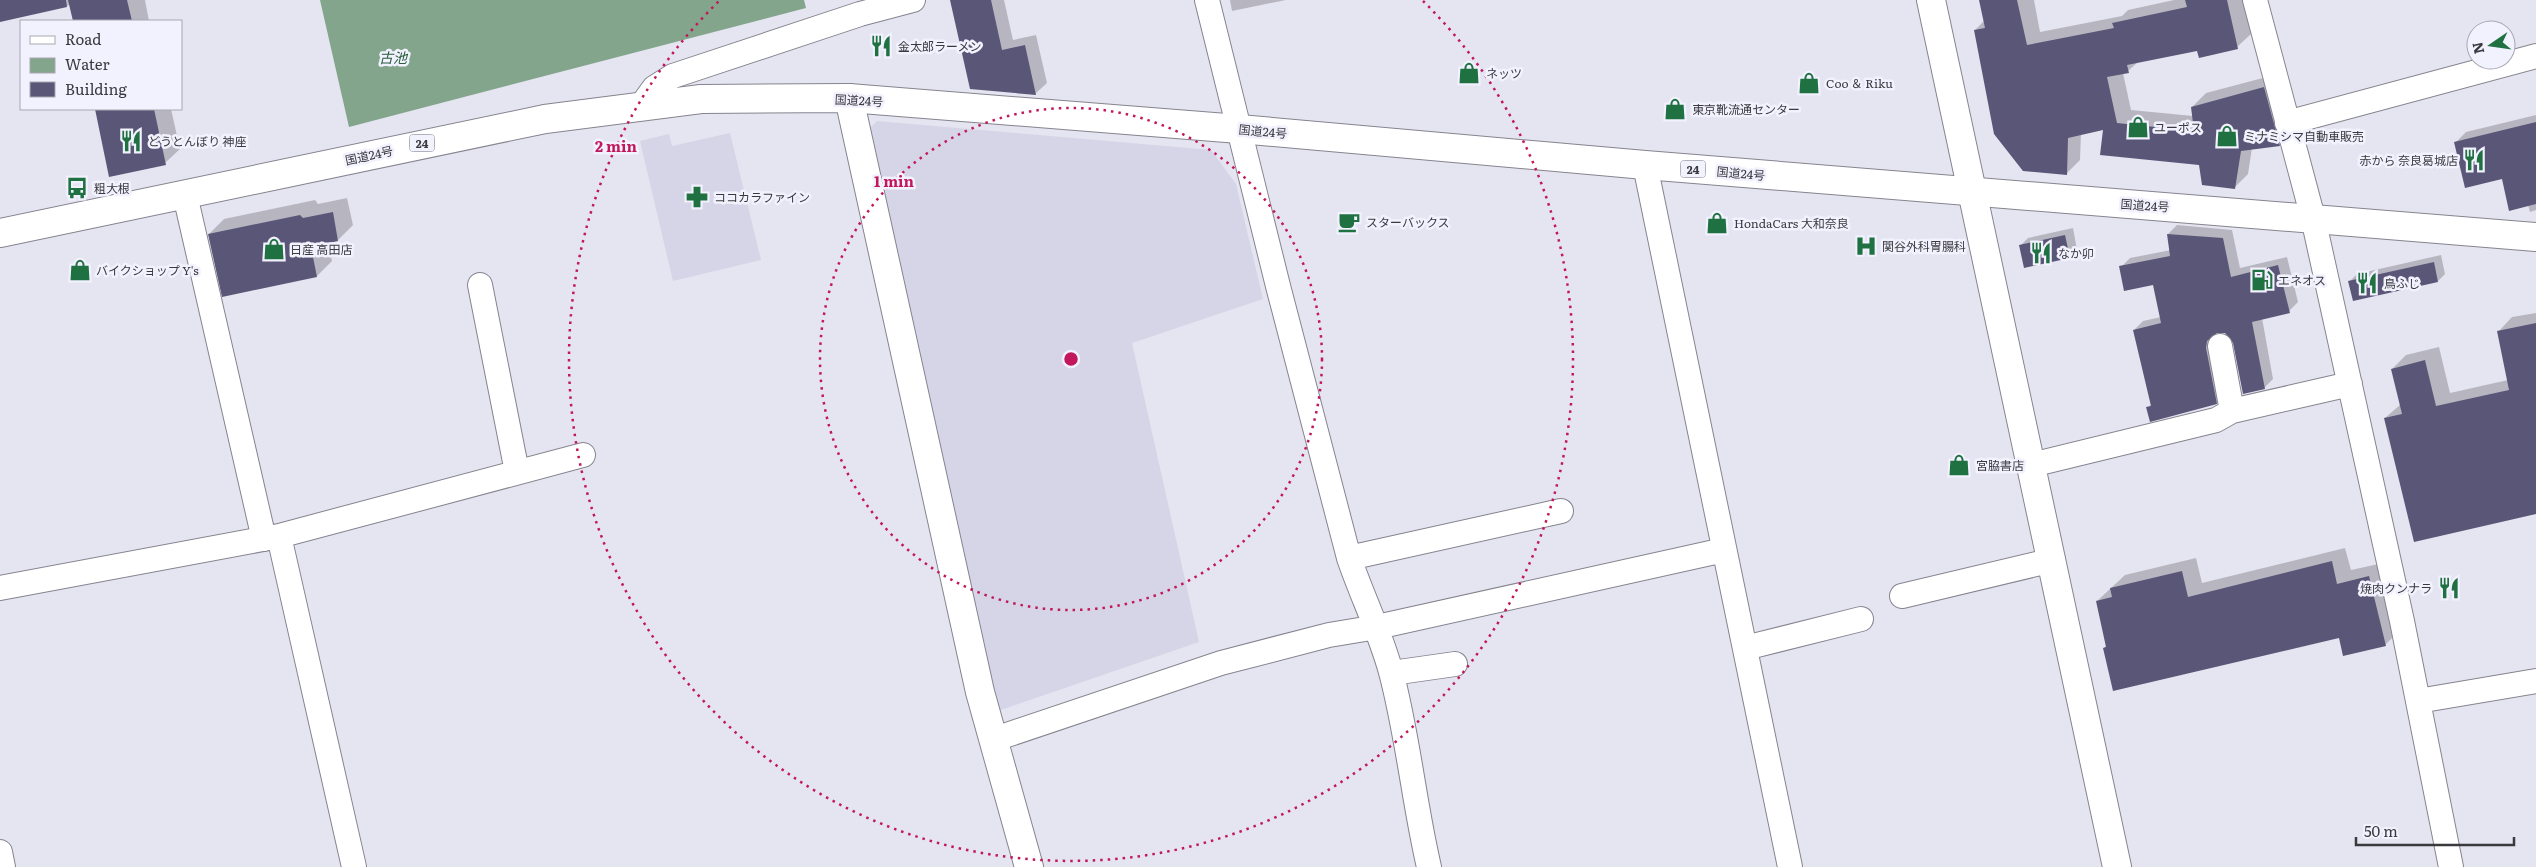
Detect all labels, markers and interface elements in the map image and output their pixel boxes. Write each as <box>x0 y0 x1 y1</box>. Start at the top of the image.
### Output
legend <box>20 20 182 110</box>
north arrow <box>2466 20 2516 70</box>
text: Road <box>65 27 101 50</box>
restaurant icon: 金太郎ラーメン <box>868 33 894 59</box>
place label: 金太郎ラーメン <box>898 37 982 55</box>
text: N <box>2466 40 2488 56</box>
water label: 古池 <box>379 47 409 67</box>
text: Water <box>65 52 110 75</box>
shop icon: ネッツ <box>1456 60 1482 86</box>
place label: ネッツ <box>1486 64 1522 82</box>
shop icon: Coo ＆ Riku <box>1796 70 1822 96</box>
place label: Coo ＆ Riku <box>1826 74 1893 92</box>
text: Building <box>65 77 127 100</box>
street label: 国道24号 <box>834 90 884 110</box>
shop icon: 東京靴流通センター <box>1662 96 1688 122</box>
place label: 東京靴流通センター <box>1692 100 1800 118</box>
shop icon: ユーポス <box>2125 114 2151 140</box>
place label: ユーポス <box>2154 118 2202 136</box>
street label: 国道24号 <box>1238 120 1288 142</box>
shop icon: ミナミシマ自動車販売 <box>2214 123 2240 149</box>
place label: ミナミシマ自動車販売 <box>2244 127 2364 145</box>
restaurant icon: どうとんぼり 神座 <box>118 128 144 154</box>
place label: どうとんぼり 神座 <box>148 132 246 150</box>
road number: 24 <box>410 134 434 152</box>
text: 2 min <box>595 134 638 157</box>
street label: 国道24号 <box>343 141 395 169</box>
restaurant icon: 赤から 奈良葛城店 <box>2461 147 2487 173</box>
place label: 赤から 奈良葛城店 <box>2360 151 2458 169</box>
road number: 24 <box>1680 160 1706 178</box>
street label: 国道24号 <box>1716 162 1766 184</box>
text: 1 min <box>874 169 915 192</box>
bus stop icon: 粗大根 <box>64 175 90 201</box>
place label: 粗大根 <box>94 179 130 197</box>
pharmacy icon: ココカラファイン <box>684 184 710 210</box>
place label: ココカラファイン <box>714 188 810 206</box>
street label: 国道24号 <box>2120 194 2170 216</box>
cafe icon: スターバックス <box>1336 209 1362 235</box>
shop icon: HondaCars 大和奈良 <box>1704 210 1730 236</box>
place label: スターバックス <box>1366 213 1450 231</box>
place label: HondaCars 大和奈良 <box>1734 214 1849 232</box>
hospital icon: 関谷外科胃腸科 <box>1853 233 1879 259</box>
shop icon: 日産 高田店 <box>261 236 287 262</box>
place label: 関谷外科胃腸科 <box>1882 237 1966 255</box>
place label: 日産 高田店 <box>290 240 352 258</box>
restaurant icon: なか卯 <box>2028 240 2054 266</box>
place label: なか卯 <box>2058 244 2094 262</box>
shop icon: バイクショップ Y's <box>67 257 93 283</box>
place label: バイクショップ Y's <box>96 261 199 279</box>
fuel station icon: エネオス <box>2249 267 2275 293</box>
restaurant icon: 鳥ふじ <box>2354 270 2380 296</box>
place label: エネオス <box>2278 271 2326 289</box>
place label: 鳥ふじ <box>2384 274 2420 292</box>
centre of rings <box>1062 350 1080 368</box>
shop icon: 宮脇書店 <box>1946 452 1972 478</box>
place label: 宮脇書店 <box>1976 456 2024 474</box>
restaurant icon: 焼肉クンナラ <box>2436 575 2462 601</box>
place label: 焼肉クンナラ <box>2360 579 2432 597</box>
scale bar <box>2356 814 2514 846</box>
text: 50 m <box>2364 819 2398 842</box>

